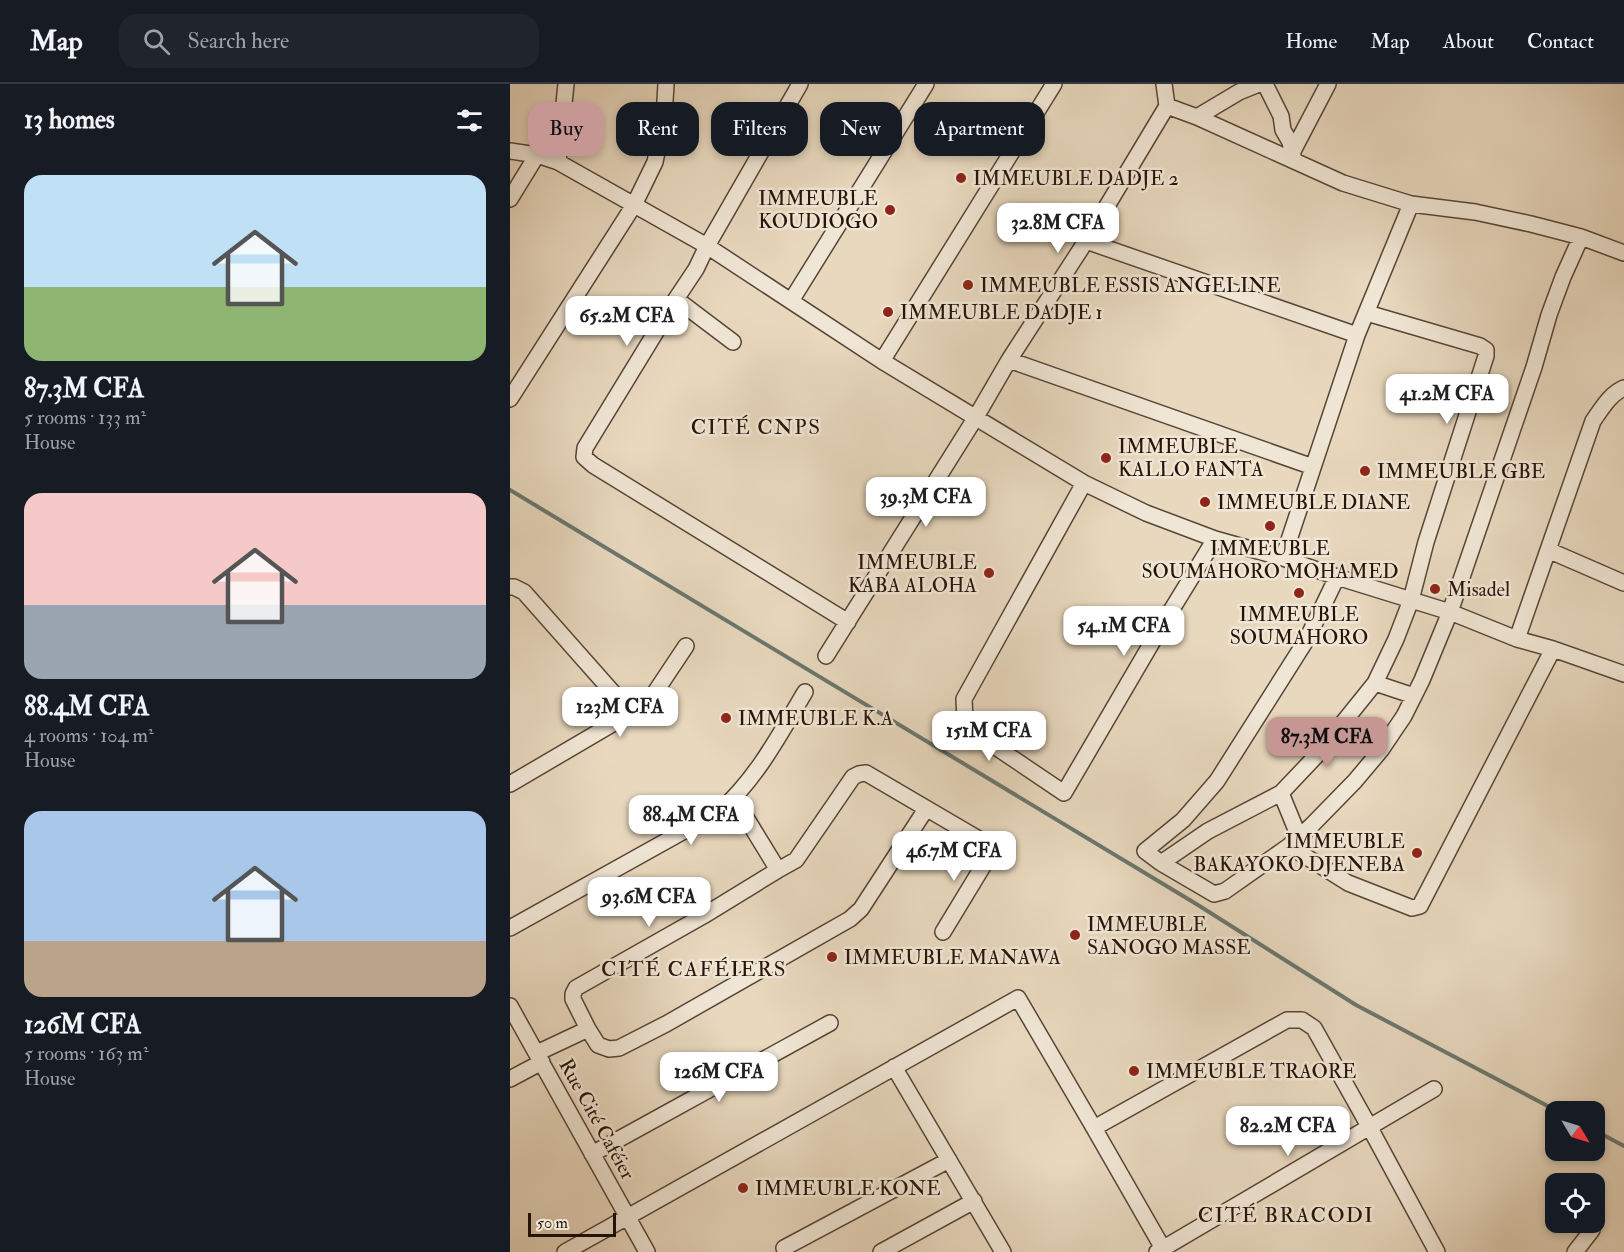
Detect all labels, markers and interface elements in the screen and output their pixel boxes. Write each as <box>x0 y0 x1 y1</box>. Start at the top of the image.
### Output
search box <box>119 14 539 68</box>
text: Map <box>30 24 83 59</box>
icon: search <box>140 25 173 58</box>
text: Search here <box>188 27 289 55</box>
text: Home <box>1285 28 1337 55</box>
text: Map <box>1370 28 1410 55</box>
text: About <box>1443 28 1494 55</box>
text: Contact <box>1527 28 1594 55</box>
chip: Buy <box>528 102 604 156</box>
chip: Rent <box>616 102 699 156</box>
chip: Filters <box>711 102 808 156</box>
chip: New <box>820 102 902 156</box>
chip: Apartment <box>914 102 1045 156</box>
text: 13 homes <box>24 104 115 136</box>
icon: filters <box>453 104 486 137</box>
place label: IMMEUBLE DADJE 2 <box>973 166 1179 191</box>
marker: IMMEUBLE DADJE 2 <box>954 171 968 185</box>
place label: IMMEUBLE KOUDIOGO <box>758 186 878 234</box>
marker: IMMEUBLE KOUDIOGO <box>883 203 897 217</box>
pin: 32.8M CFA <box>989 203 1127 254</box>
text: 32.8M CFA <box>1011 210 1105 235</box>
icon: home <box>201 214 309 322</box>
place label: IMMEUBLE ESSIS ANGELINE <box>980 273 1281 298</box>
marker: IMMEUBLE ESSIS ANGELINE <box>961 278 975 292</box>
pin: 65.2M CFA <box>558 296 696 347</box>
place label: IMMEUBLE DADJE 1 <box>900 300 1103 325</box>
text: 65.2M CFA <box>579 303 675 328</box>
marker: IMMEUBLE DADJE 1 <box>881 305 895 319</box>
text: 87.3M CFA <box>24 373 144 405</box>
pin: 41.2M CFA <box>1378 374 1516 425</box>
text: 41.2M CFA <box>1400 381 1494 406</box>
text: 5 rooms · 133 m² <box>24 405 146 430</box>
district label: CITÉ CNPS <box>691 414 821 441</box>
text: House <box>24 430 75 455</box>
place label: IMMEUBLE KALLO FANTA <box>1118 434 1264 482</box>
marker: IMMEUBLE KALLO FANTA <box>1099 451 1113 465</box>
place label: IMMEUBLE GBE <box>1377 459 1545 484</box>
marker: IMMEUBLE GBE <box>1358 464 1372 478</box>
pin: 39.3M CFA <box>857 477 995 528</box>
text: 39.3M CFA <box>880 484 972 509</box>
place label: IMMEUBLE DIANE <box>1217 490 1410 515</box>
marker: IMMEUBLE DIANE <box>1198 495 1212 509</box>
marker: IMMEUBLE SOUMAHORO MOHAMED <box>1263 519 1277 533</box>
icon: home <box>201 532 309 640</box>
place label: IMMEUBLE SOUMAHORO MOHAMED <box>1141 536 1399 584</box>
place label: IMMEUBLE KABA ALOHA <box>848 550 977 598</box>
marker: IMMEUBLE KABA ALOHA <box>982 566 996 580</box>
place label: Misadel <box>1447 577 1510 602</box>
marker: Misadel <box>1428 582 1442 596</box>
marker: IMMEUBLE SOUMAHORO <box>1292 586 1306 600</box>
place label: IMMEUBLE SOUMAHORO <box>1230 602 1368 650</box>
pin: 54.1M CFA <box>1055 606 1193 657</box>
text: 54.1M CFA <box>1077 613 1171 638</box>
pin: 123M CFA <box>558 687 682 738</box>
text: 88.4M CFA <box>24 691 150 723</box>
text: 123M CFA <box>576 694 664 719</box>
place label: IMMEUBLE K.A <box>738 706 894 731</box>
marker: IMMEUBLE K.A <box>719 711 733 725</box>
pin: 151M CFA <box>927 711 1051 762</box>
pin: 87.3M CFA <box>1258 717 1396 768</box>
text: 151M CFA <box>946 718 1032 743</box>
text: 4 rooms · 104 m² <box>24 723 154 748</box>
text: 87.3M CFA <box>1281 724 1373 749</box>
text: House <box>24 748 75 773</box>
pin: 88.4M CFA <box>622 795 760 846</box>
text: 88.4M CFA <box>643 802 739 827</box>
place label: IMMEUBLE BAKAYOKO DJENEBA <box>1193 829 1405 877</box>
pin: 46.7M CFA <box>885 831 1023 882</box>
text: 46.7M CFA <box>906 838 1002 863</box>
marker: IMMEUBLE BAKAYOKO DJENEBA <box>1410 846 1424 860</box>
icon: home <box>201 850 309 958</box>
pin: 93.6M CFA <box>580 877 718 928</box>
text: 93.6M CFA <box>602 884 696 909</box>
place label: IMMEUBLE SANOGO MASSE <box>1087 912 1251 960</box>
marker: IMMEUBLE SANOGO MASSE <box>1068 928 1082 942</box>
place label: IMMEUBLE MANAWA <box>844 945 1061 970</box>
marker: IMMEUBLE MANAWA <box>825 950 839 964</box>
district label: CITÉ CAFÉIERS <box>601 956 787 983</box>
text: 126M CFA <box>24 1009 141 1041</box>
text: 5 rooms · 163 m² <box>24 1041 149 1066</box>
pin: 126M CFA <box>657 1052 781 1103</box>
street label: Rue Cité Caféier <box>554 1054 641 1184</box>
text: 126M CFA <box>674 1059 764 1084</box>
place label: IMMEUBLE TRAORE <box>1146 1059 1356 1084</box>
marker: IMMEUBLE TRAORE <box>1127 1064 1141 1078</box>
text: House <box>24 1066 75 1091</box>
north arrow <box>1545 1101 1605 1161</box>
map controls <box>1545 1101 1605 1233</box>
pin: 82.2M CFA <box>1219 1106 1357 1157</box>
text: 82.2M CFA <box>1240 1113 1336 1138</box>
button: locate <box>1545 1173 1605 1233</box>
place label: IMMEUBLE KONE <box>755 1176 941 1201</box>
marker: IMMEUBLE KONE <box>736 1181 750 1195</box>
district label: CITÉ BRACODI <box>1198 1202 1374 1229</box>
scale bar <box>528 1210 616 1238</box>
text: 50 m <box>537 1213 568 1233</box>

